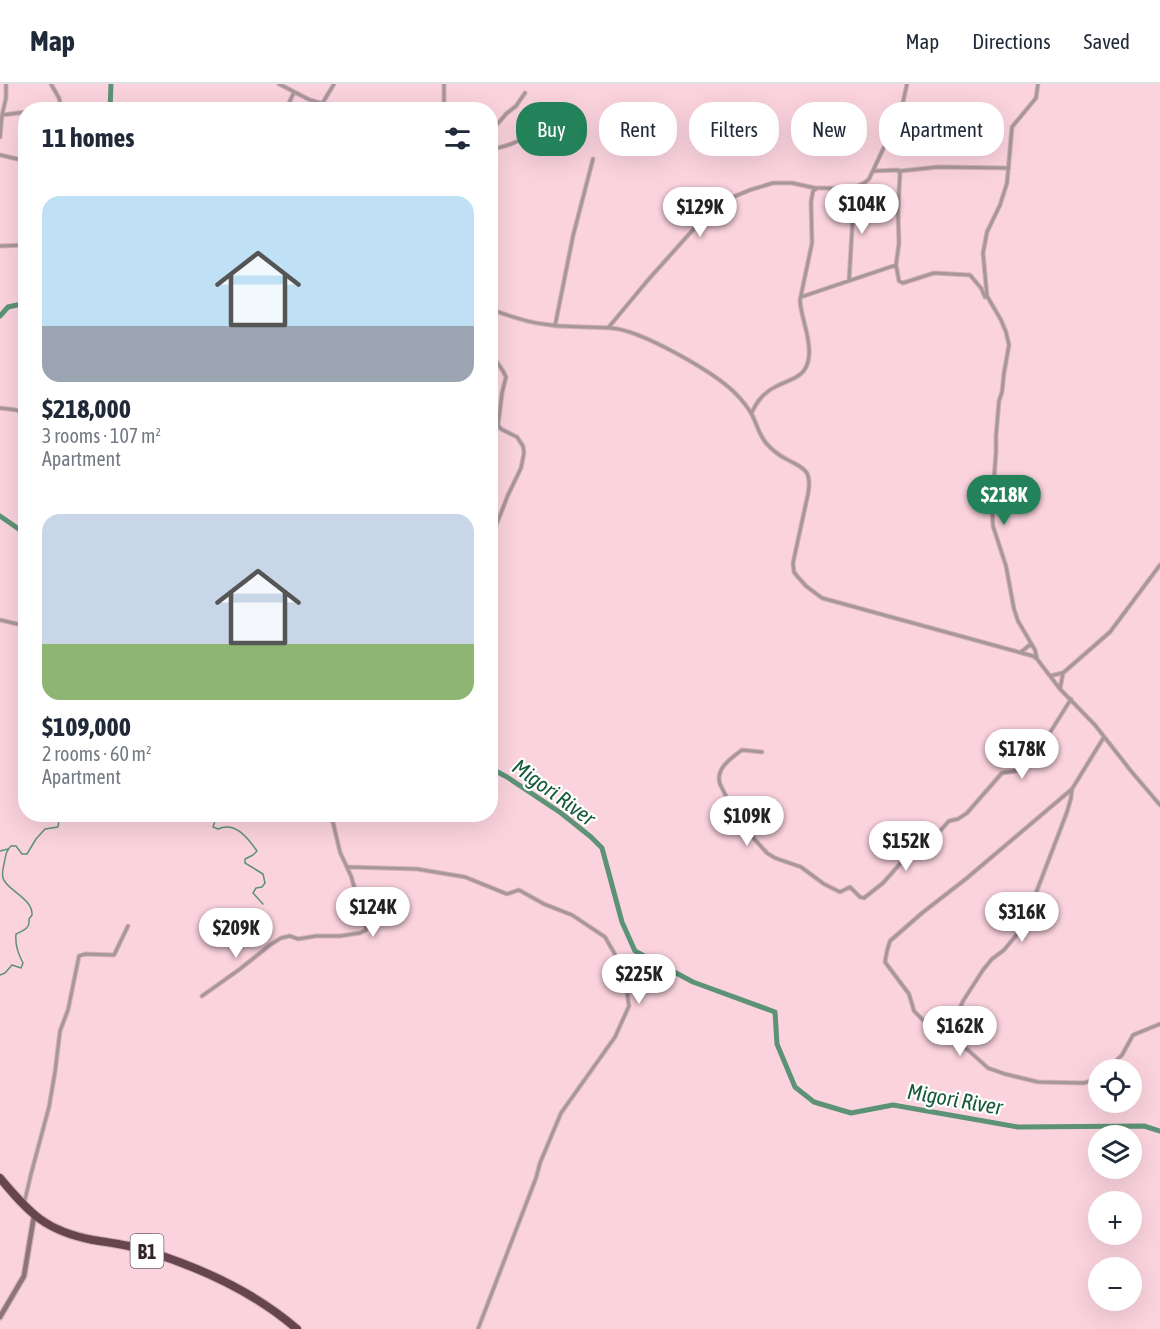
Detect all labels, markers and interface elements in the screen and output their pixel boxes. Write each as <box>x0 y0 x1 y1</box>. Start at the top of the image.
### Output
text: Map <box>30 25 75 57</box>
text: Map <box>905 29 939 53</box>
text: Directions <box>972 29 1051 53</box>
text: Saved <box>1084 29 1130 53</box>
chip: Buy <box>516 102 587 156</box>
chip: Rent <box>599 102 677 156</box>
chip: Filters <box>689 102 779 156</box>
chip: New <box>791 102 867 156</box>
chip: Apartment <box>879 102 1004 156</box>
icon: filters <box>441 122 474 155</box>
text: 11 homes <box>42 123 135 153</box>
pin: $104K <box>820 184 904 235</box>
pin: $129K <box>658 187 742 238</box>
text: $104K <box>839 192 885 215</box>
text: $129K <box>677 195 723 218</box>
icon: home <box>204 235 312 343</box>
text: $218,000 <box>42 394 131 424</box>
text: 3 rooms · 107 m² <box>42 424 161 447</box>
text: Apartment <box>42 447 121 470</box>
pin: $218K <box>962 475 1046 526</box>
text: $218K <box>981 483 1027 506</box>
icon: home <box>204 553 312 661</box>
text: $109,000 <box>42 712 131 742</box>
pin: $178K <box>980 729 1064 780</box>
text: $178K <box>999 737 1045 760</box>
text: 2 rooms · 60 m² <box>42 742 152 765</box>
water label: Migori River <box>508 753 602 832</box>
text: Apartment <box>42 765 121 788</box>
pin: $109K <box>705 796 789 847</box>
text: $109K <box>724 804 770 827</box>
pin: $152K <box>864 821 948 872</box>
text: $152K <box>883 829 929 852</box>
pin: $124K <box>331 887 415 938</box>
pin: $316K <box>980 892 1064 943</box>
text: $124K <box>350 895 396 918</box>
text: $316K <box>999 900 1045 923</box>
pin: $209K <box>194 908 278 959</box>
text: $209K <box>213 916 259 939</box>
pin: $225K <box>597 954 681 1005</box>
text: $225K <box>616 962 662 985</box>
pin: $162K <box>918 1006 1002 1057</box>
text: $162K <box>937 1014 983 1037</box>
map controls <box>1088 1059 1142 1311</box>
button: locate <box>1088 1059 1142 1113</box>
water label: Migori River <box>905 1078 1006 1120</box>
button: layers <box>1088 1125 1142 1179</box>
button: + <box>1088 1191 1142 1245</box>
road number: B1 <box>130 1234 164 1268</box>
button: − <box>1088 1257 1142 1311</box>

